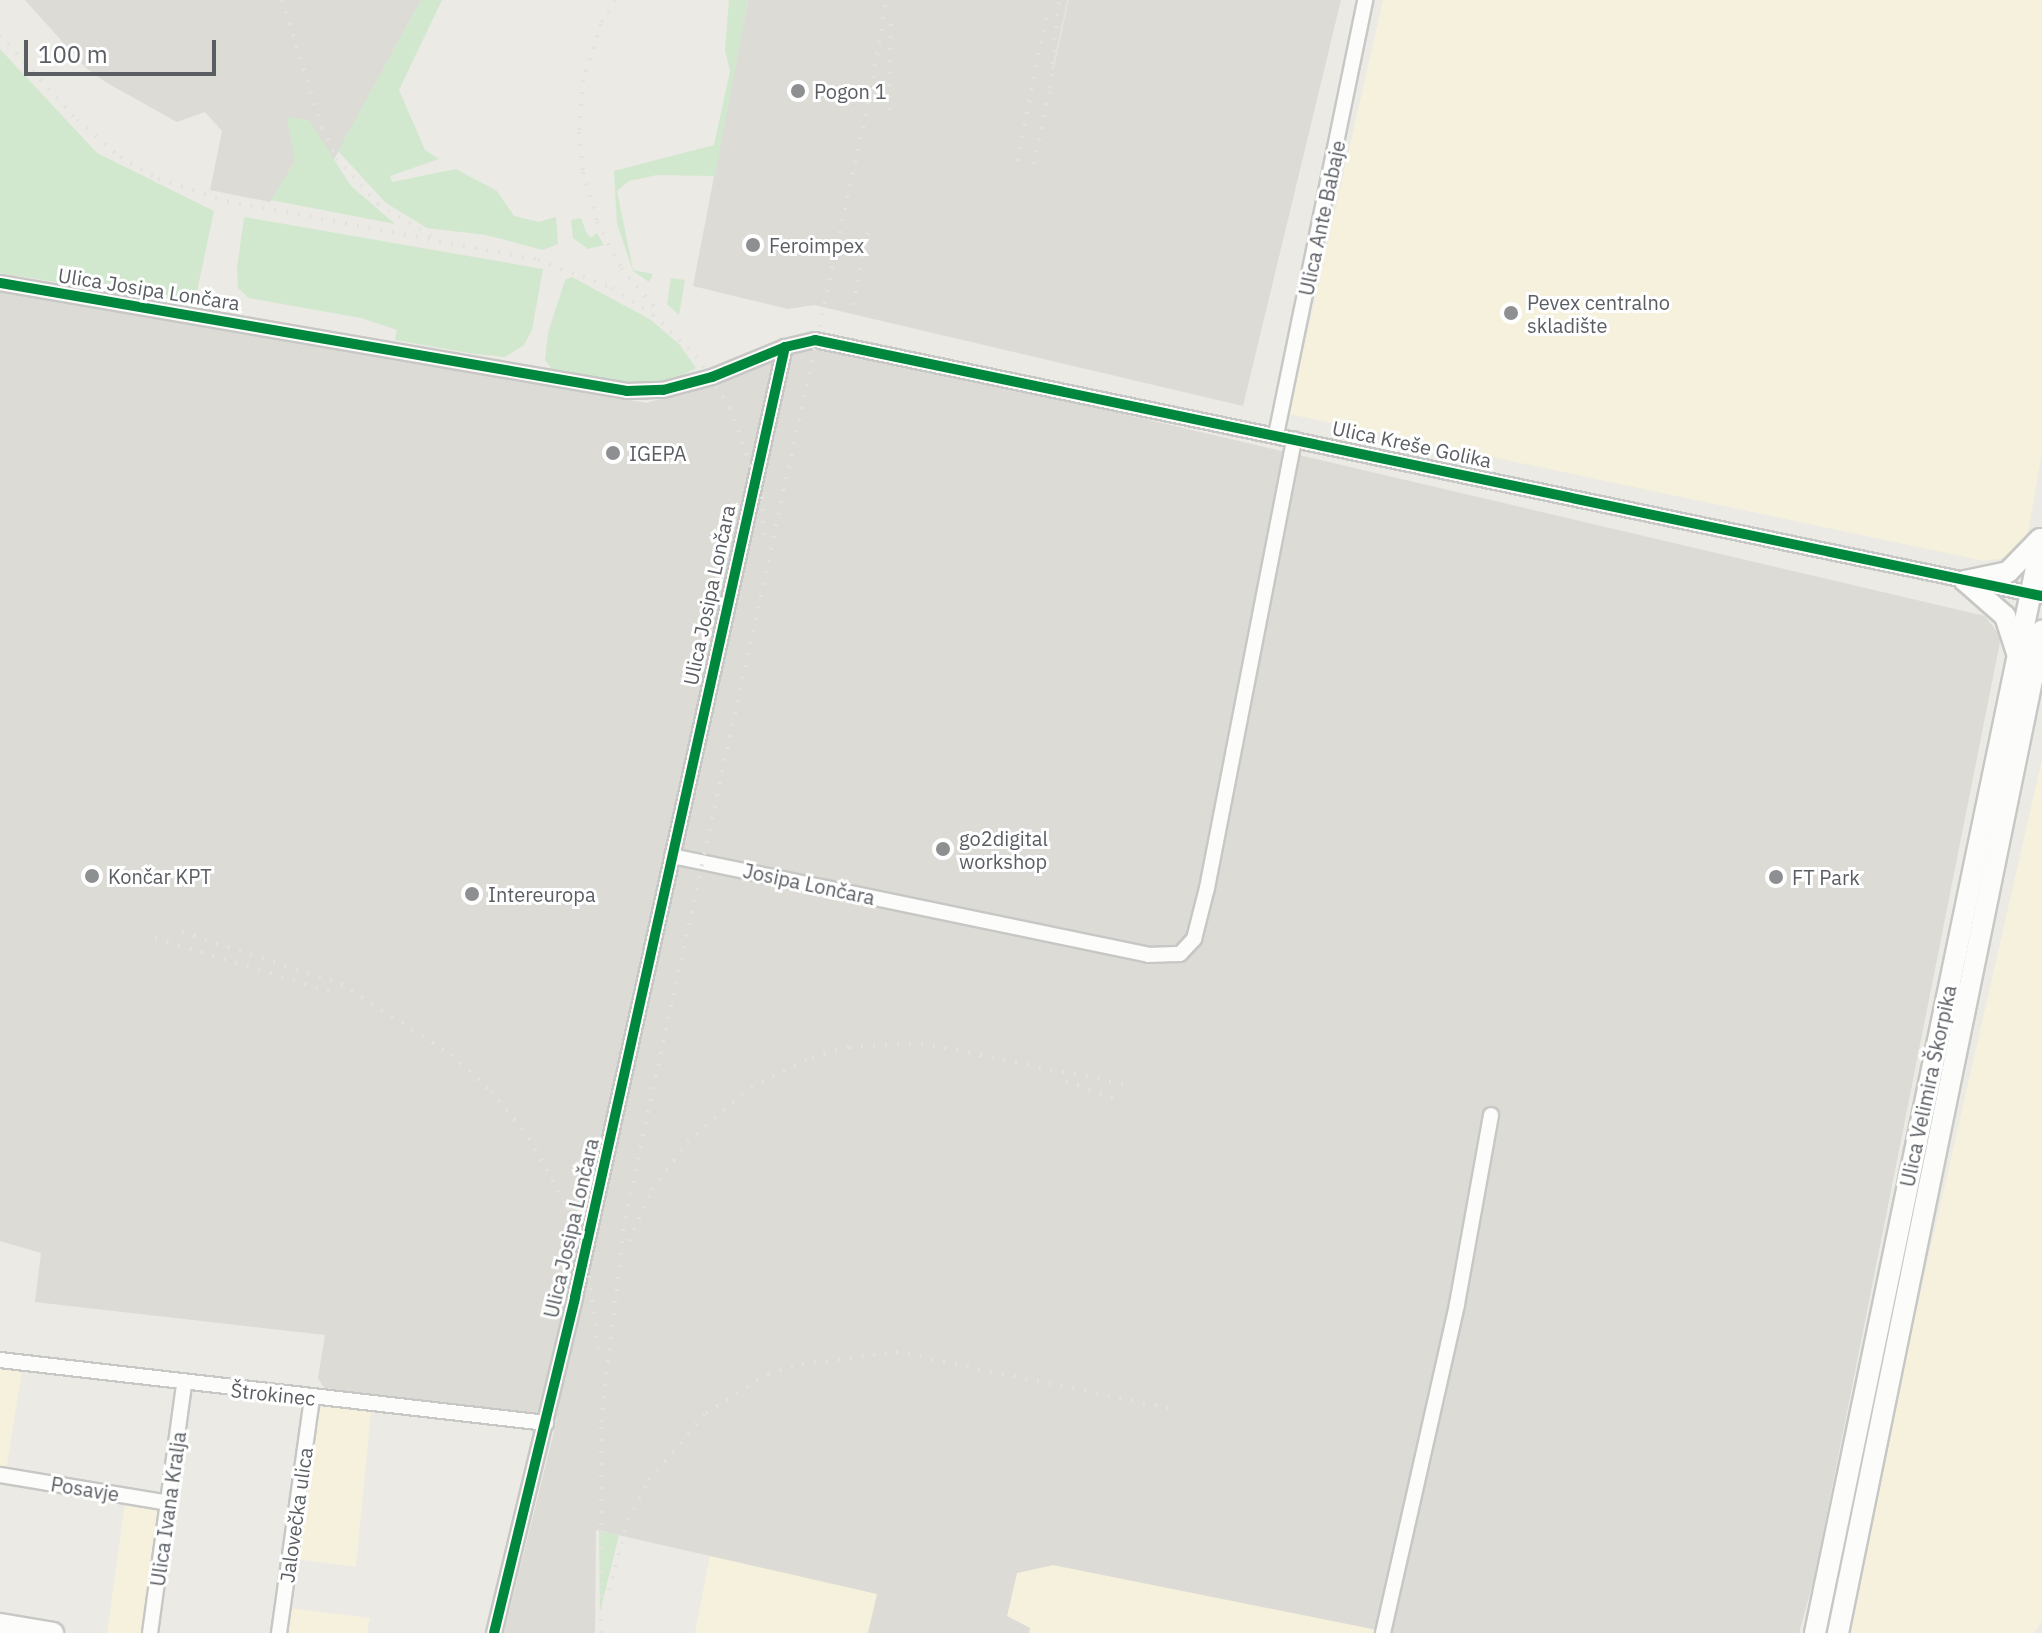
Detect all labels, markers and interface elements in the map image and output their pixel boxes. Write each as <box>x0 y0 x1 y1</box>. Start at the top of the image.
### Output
scale bar <box>28 24 220 74</box>
text: 100 m <box>38 38 108 70</box>
place label: Pogon 1 <box>814 79 887 103</box>
marker: Pogon 1 <box>789 82 807 100</box>
street label: Ulica Ante Babaje <box>1294 138 1350 298</box>
place label: Feroimpex <box>769 233 864 257</box>
marker: Feroimpex <box>744 236 762 254</box>
street label: Ulica Josipa Lončara <box>56 263 242 315</box>
place label: Pevex centralno skladište <box>1527 290 1670 337</box>
marker: Pevex centralno skladište <box>1502 304 1520 322</box>
street label: Ulica Kreše Golika <box>1330 415 1494 473</box>
place label: IGEPA <box>629 441 687 465</box>
marker: IGEPA <box>604 444 622 462</box>
street label: Ulica Josipa Lončara <box>678 503 740 687</box>
place label: go2digital workshop <box>959 826 1048 873</box>
marker: go2digital workshop <box>934 840 952 858</box>
street label: Josipa Lončara <box>741 858 877 910</box>
place label: Končar KPT <box>108 864 212 888</box>
place label: FT Park <box>1792 865 1860 889</box>
marker: Končar KPT <box>83 867 101 885</box>
marker: FT Park <box>1767 868 1785 886</box>
place label: Intereuropa <box>488 882 596 906</box>
marker: Intereuropa <box>463 885 481 903</box>
street label: Ulica Velimira Škorpika <box>1895 983 1961 1189</box>
street label: Ulica Josipa Lončara <box>539 1136 603 1320</box>
street label: Štrokinec <box>229 1378 317 1410</box>
street label: Ulica Ivana Kralja <box>145 1430 191 1588</box>
street label: Jalovečka ulica <box>275 1446 317 1584</box>
street label: Posavje <box>49 1472 121 1506</box>

